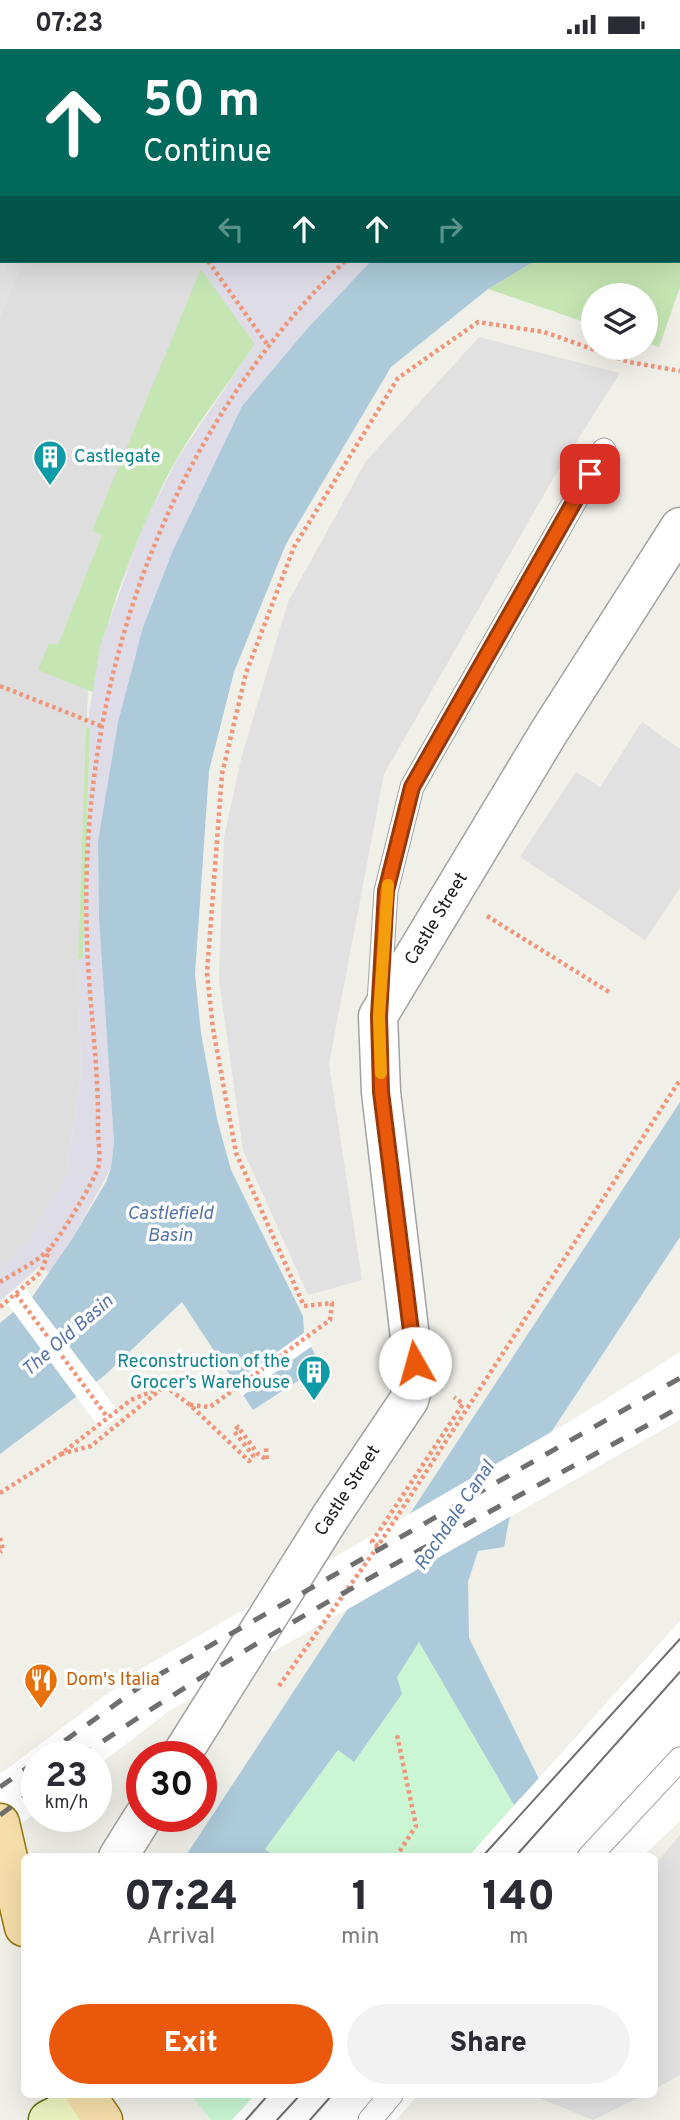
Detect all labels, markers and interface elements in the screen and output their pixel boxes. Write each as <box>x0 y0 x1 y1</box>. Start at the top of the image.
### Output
text: 07:23 <box>35 8 103 41</box>
text: 50 m <box>143 72 260 134</box>
icon: ahead <box>28 77 119 168</box>
text: Continue <box>143 133 272 173</box>
icon: left <box>212 210 250 248</box>
icon: ahead <box>285 210 323 248</box>
icon: ahead <box>358 210 396 248</box>
icon: right <box>431 210 469 248</box>
map controls <box>581 283 658 360</box>
button: layers <box>581 283 658 360</box>
building icon: Castlegate <box>31 438 69 487</box>
pin <box>560 444 620 504</box>
place label: Castlegate <box>74 446 160 469</box>
icon: arrive <box>571 455 609 493</box>
street label: Castle Street <box>400 868 474 970</box>
water label: Castlefield Basin <box>127 1202 215 1248</box>
water label: The Old Basin <box>17 1289 119 1382</box>
position arrow <box>378 1326 452 1400</box>
place label: Reconstruction of the Grocer’s Warehouse <box>117 1351 290 1395</box>
building icon: Reconstruction of the Grocer’s Warehouse <box>295 1353 333 1402</box>
street label: Castle Street <box>310 1441 386 1541</box>
water label: Rochdale Canal <box>410 1456 501 1575</box>
restaurant icon: Dom's Italia <box>22 1661 60 1710</box>
place label: Dom's Italia <box>66 1669 160 1692</box>
speed limit sign: 30 <box>126 1741 217 1832</box>
text: 23 <box>45 1755 88 1799</box>
text: km/h <box>45 1792 88 1815</box>
text: 07:24 <box>124 1872 238 1925</box>
text: 1 <box>352 1872 369 1925</box>
text: 140 <box>482 1872 555 1925</box>
text: Arrival <box>147 1923 215 1952</box>
text: min <box>341 1923 379 1952</box>
text: m <box>509 1923 528 1952</box>
button: Exit <box>49 2004 333 2084</box>
button: Share <box>347 2004 630 2084</box>

